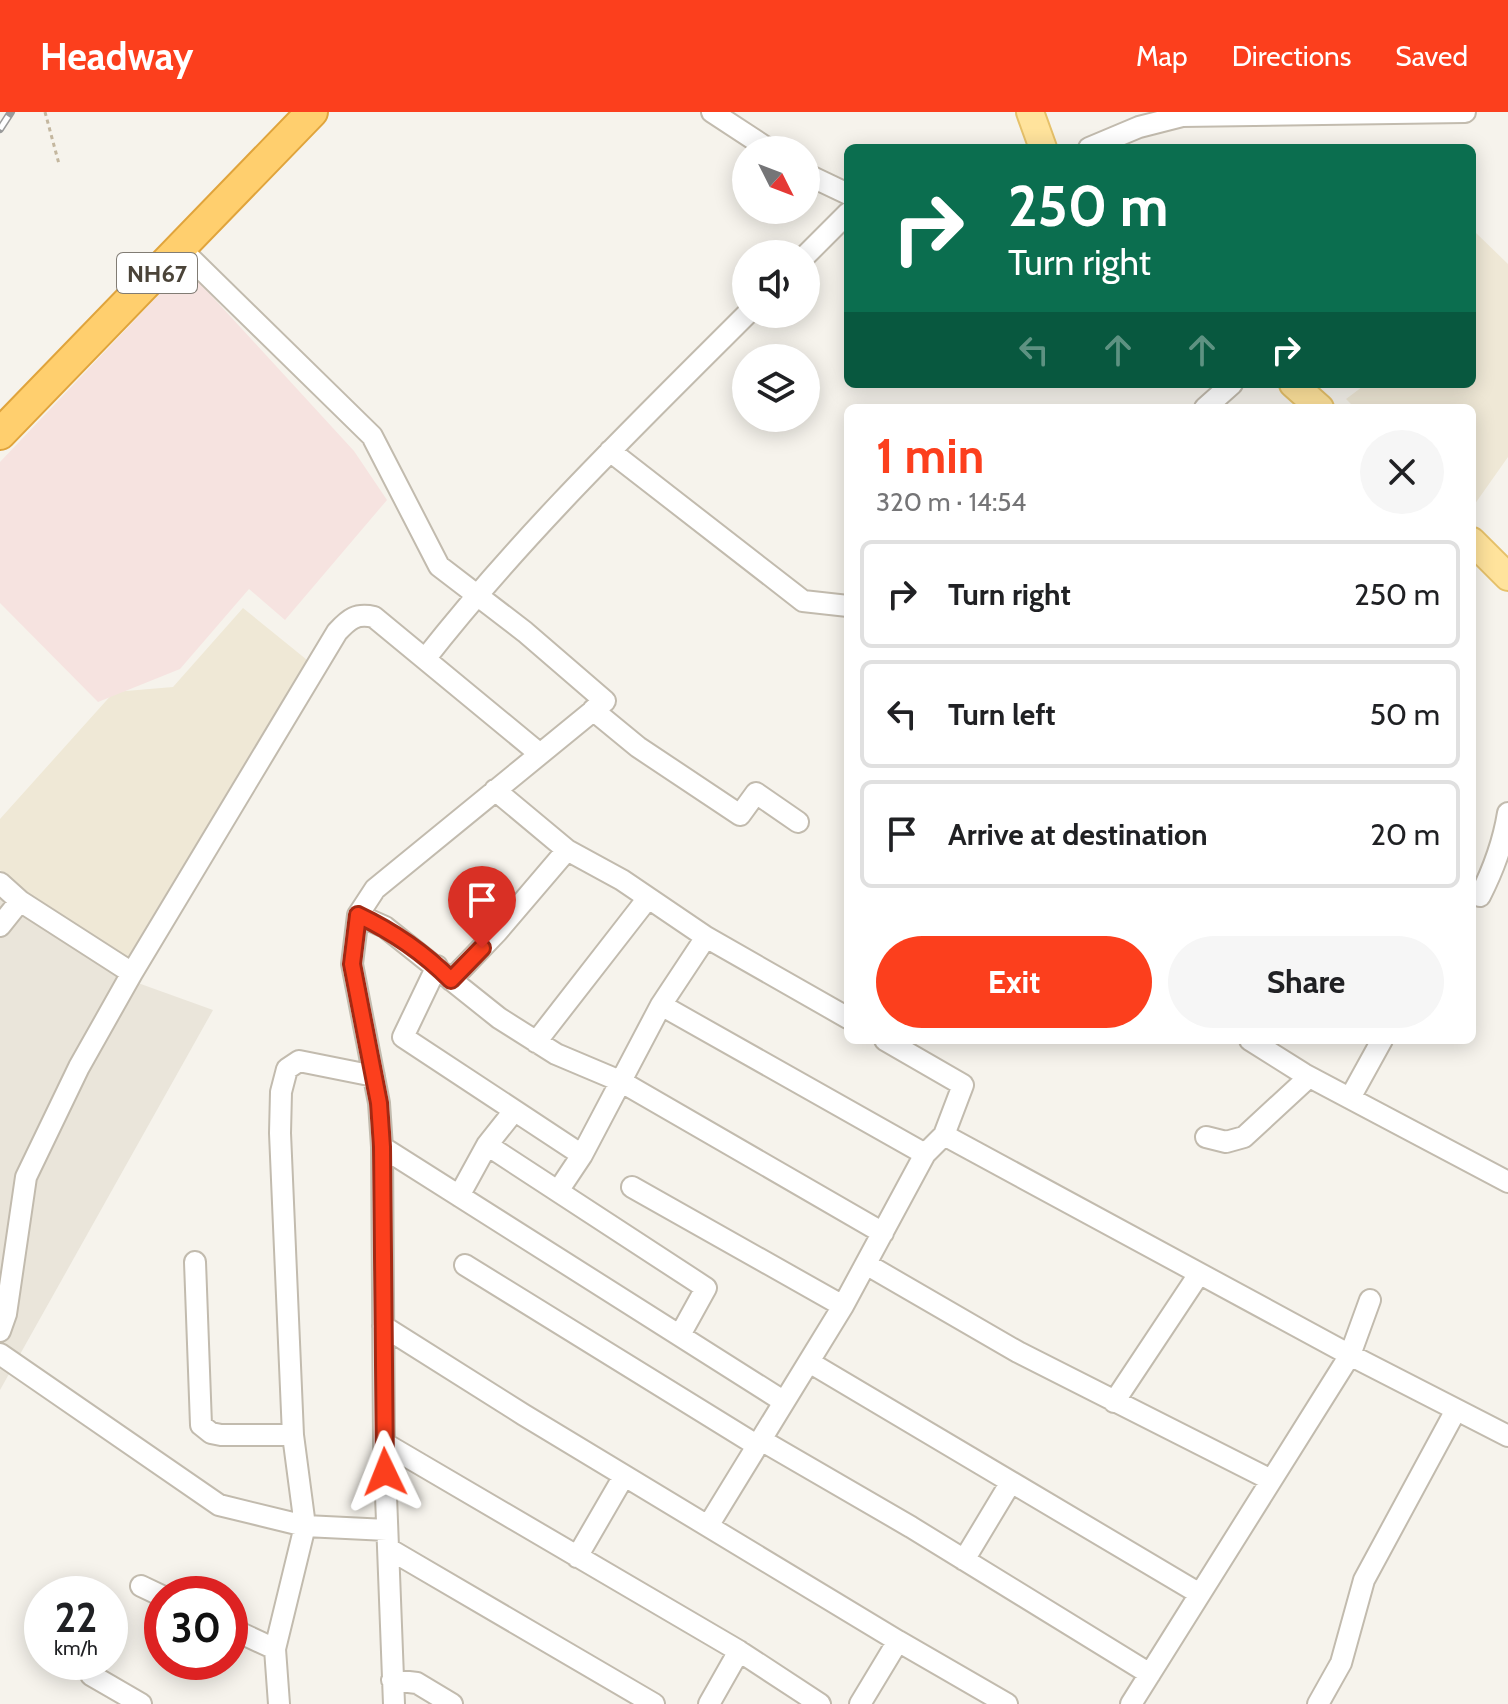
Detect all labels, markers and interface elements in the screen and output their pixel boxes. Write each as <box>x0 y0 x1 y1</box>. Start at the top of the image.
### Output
text: Headway <box>40 33 193 80</box>
text: Map <box>1136 39 1188 73</box>
text: Directions <box>1232 39 1351 73</box>
text: Saved <box>1395 39 1468 73</box>
north arrow <box>732 136 820 224</box>
map controls <box>732 136 820 432</box>
text: 250 m <box>1008 172 1169 240</box>
icon: right <box>876 176 980 280</box>
button: sound <box>732 240 820 328</box>
text: Turn right <box>1008 240 1151 284</box>
road number: NH67 <box>117 253 197 293</box>
icon: left <box>1012 328 1056 372</box>
icon: ahead <box>1096 328 1140 372</box>
icon: ahead <box>1180 328 1224 372</box>
icon: right <box>1264 328 1308 372</box>
button: layers <box>732 344 820 432</box>
text: 1 min <box>876 427 984 485</box>
button: close <box>1360 430 1444 514</box>
text: 320 m · 14:54 <box>876 486 1026 518</box>
icon: right <box>880 572 924 616</box>
text: Turn right <box>948 576 1071 613</box>
text: 250 m <box>1354 576 1440 613</box>
icon: left <box>880 692 924 736</box>
text: Turn left <box>948 696 1056 733</box>
text: 50 m <box>1370 696 1440 733</box>
icon: arrive <box>880 812 924 856</box>
text: Arrive at destination <box>948 816 1208 853</box>
text: 20 m <box>1370 816 1440 853</box>
pin <box>448 866 516 948</box>
icon: arrive <box>460 878 504 922</box>
button: Exit <box>876 936 1152 1028</box>
button: Share <box>1168 936 1444 1028</box>
position arrow <box>343 1430 427 1514</box>
speed limit sign: 30 <box>144 1576 248 1680</box>
text: 22 <box>55 1593 97 1642</box>
text: km/h <box>54 1636 98 1660</box>

